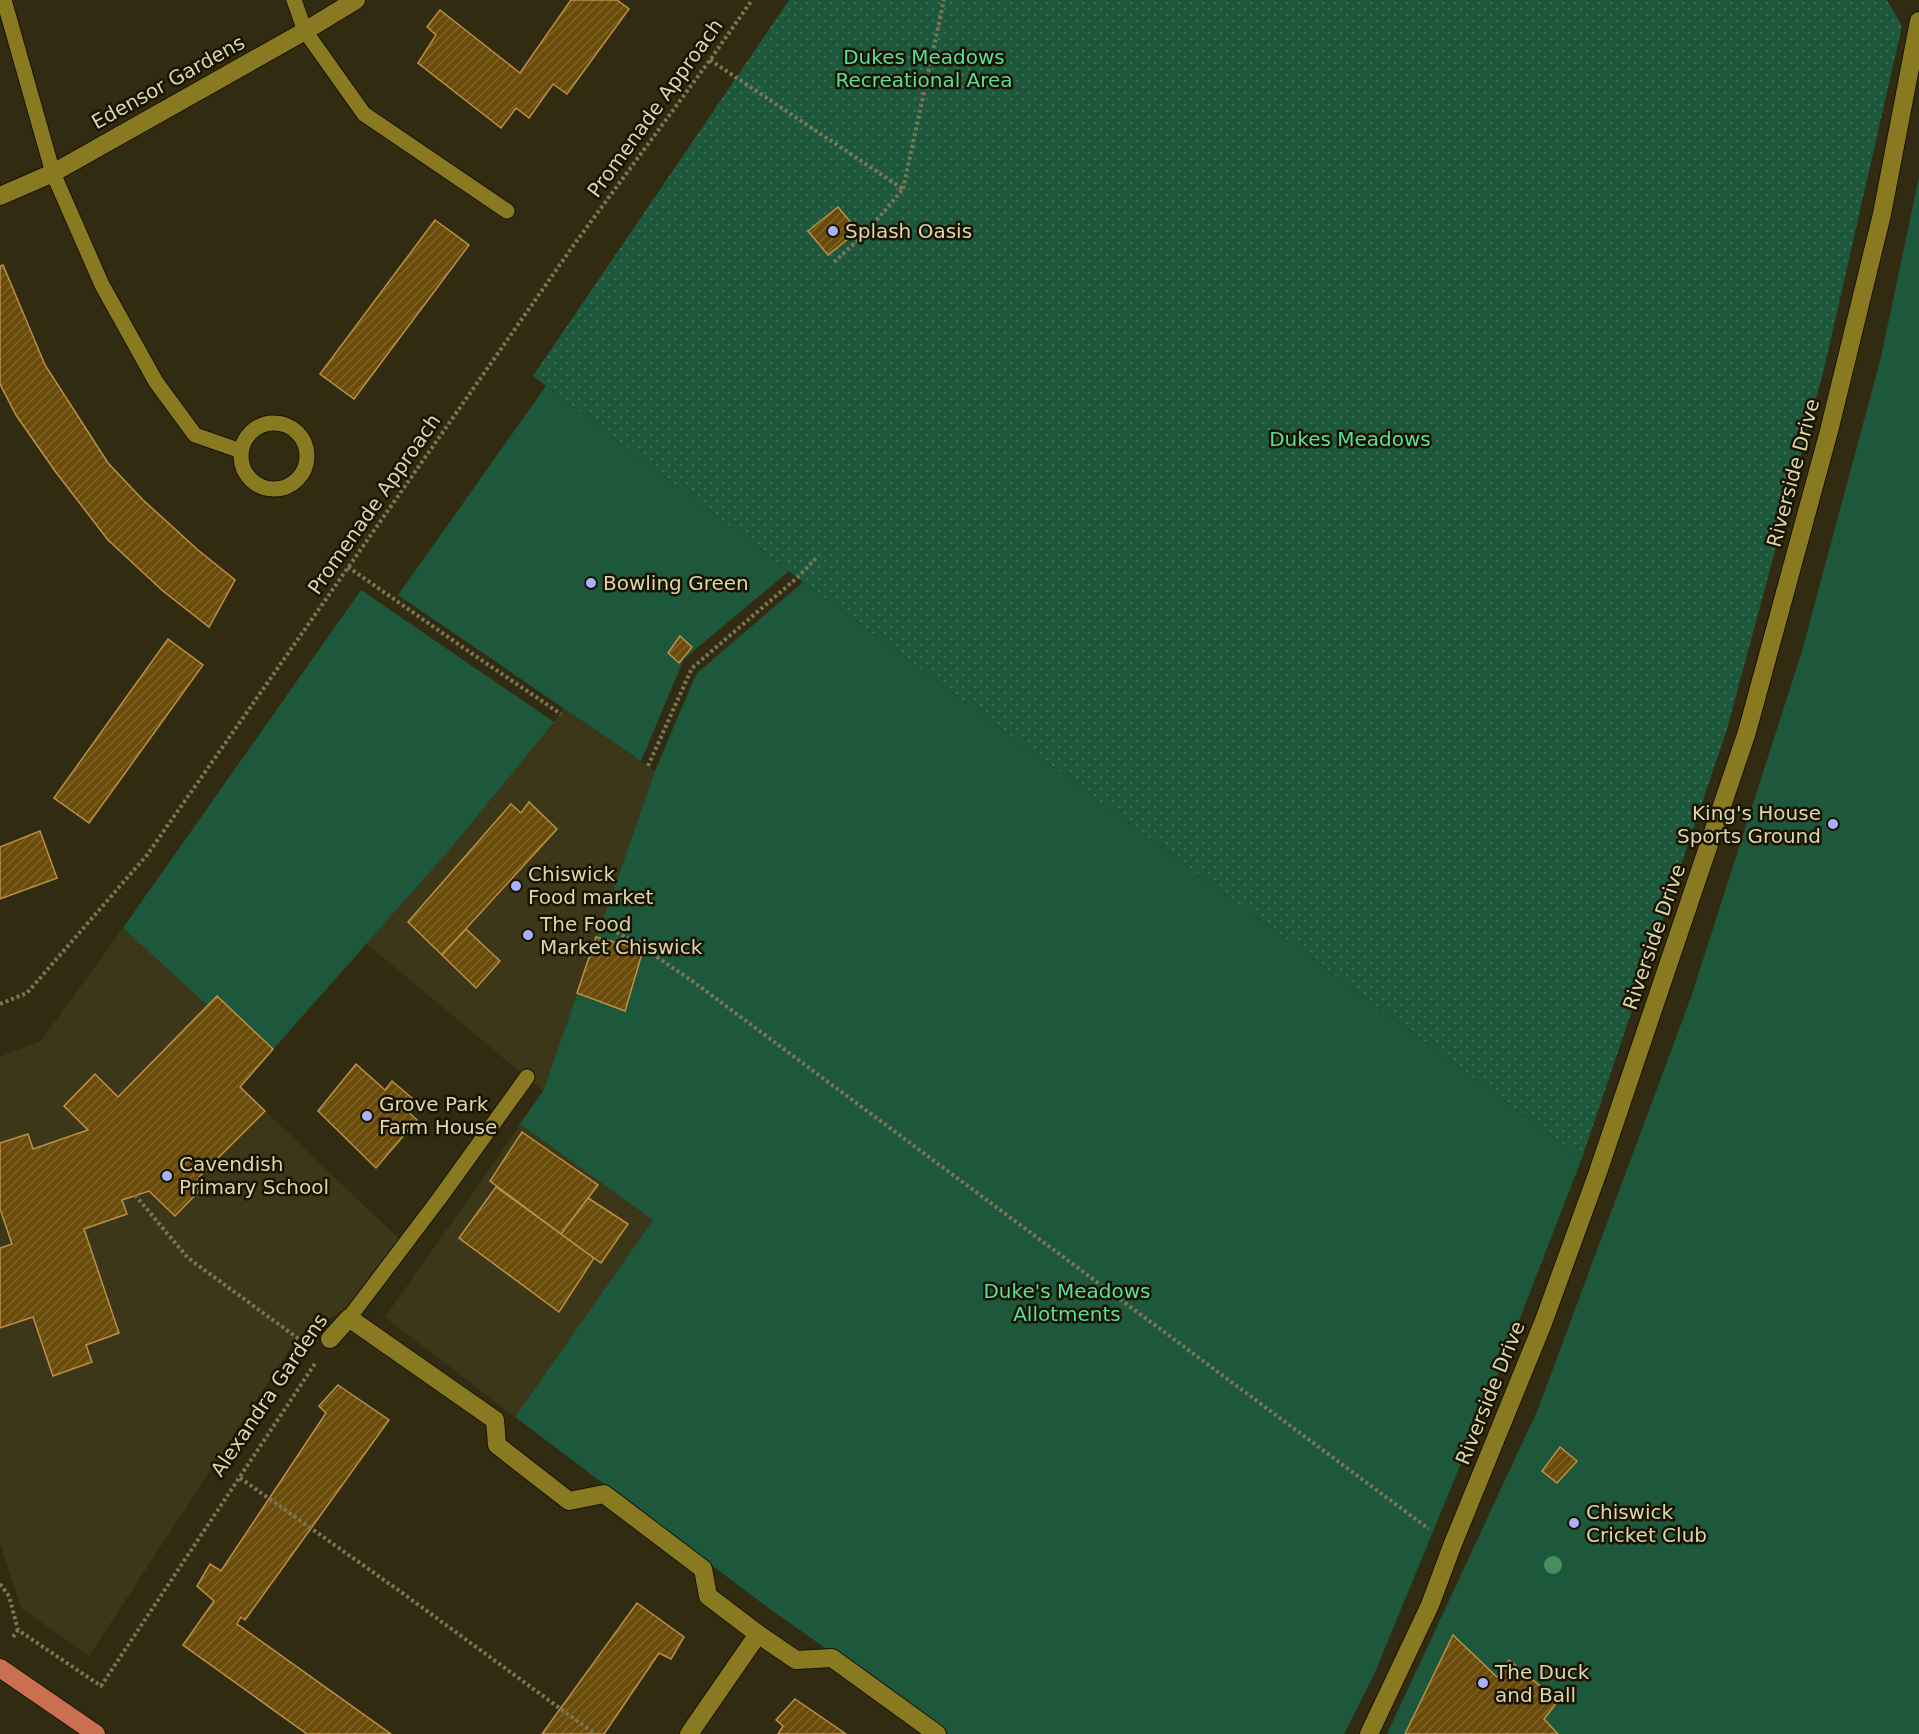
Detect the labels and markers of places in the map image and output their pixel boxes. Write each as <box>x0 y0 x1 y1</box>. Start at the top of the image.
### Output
place label: Splash Oasis <box>845 219 972 243</box>
marker: Splash Oasis <box>826 224 840 238</box>
place label: Bowling Green <box>603 571 749 595</box>
marker: Bowling Green <box>584 576 598 590</box>
place label: King's House Sports Ground <box>1677 801 1821 848</box>
marker: King's House Sports Ground <box>1826 817 1840 831</box>
place label: Chiswick Food market <box>528 862 653 909</box>
marker: Chiswick Food market <box>509 879 523 893</box>
place label: The Food Market Chiswick <box>539 912 703 959</box>
marker: The Food Market Chiswick <box>521 928 535 942</box>
place label: Grove Park Farm House <box>379 1092 497 1139</box>
marker: Grove Park Farm House <box>360 1109 374 1123</box>
place label: Cavendish Primary School <box>179 1152 329 1199</box>
marker: Cavendish Primary School <box>160 1169 174 1183</box>
place label: Chiswick Cricket Club <box>1586 1500 1707 1547</box>
marker: Chiswick Cricket Club <box>1567 1516 1581 1530</box>
place label: The Duck and Ball <box>1494 1660 1590 1707</box>
marker: The Duck and Ball <box>1476 1676 1490 1690</box>

